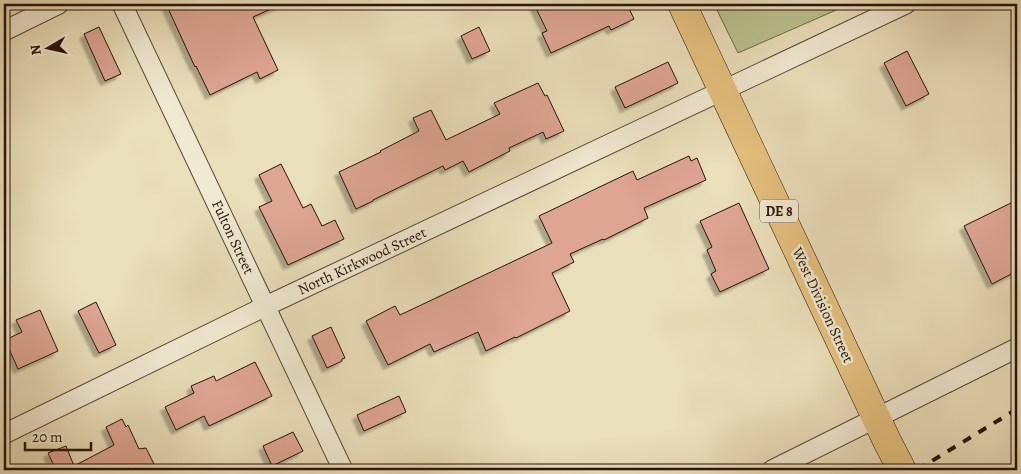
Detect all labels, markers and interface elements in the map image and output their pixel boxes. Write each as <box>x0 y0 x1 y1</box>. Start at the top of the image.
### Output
north arrow <box>22 22 72 72</box>
text: N <box>25 43 46 56</box>
street label: Fulton Street <box>207 197 259 278</box>
road number: DE 8 <box>760 200 798 222</box>
street label: North Kirkwood Street <box>294 222 430 300</box>
street label: West Division Street <box>787 243 858 366</box>
scale bar <box>25 419 91 451</box>
text: 20 m <box>32 427 63 447</box>

